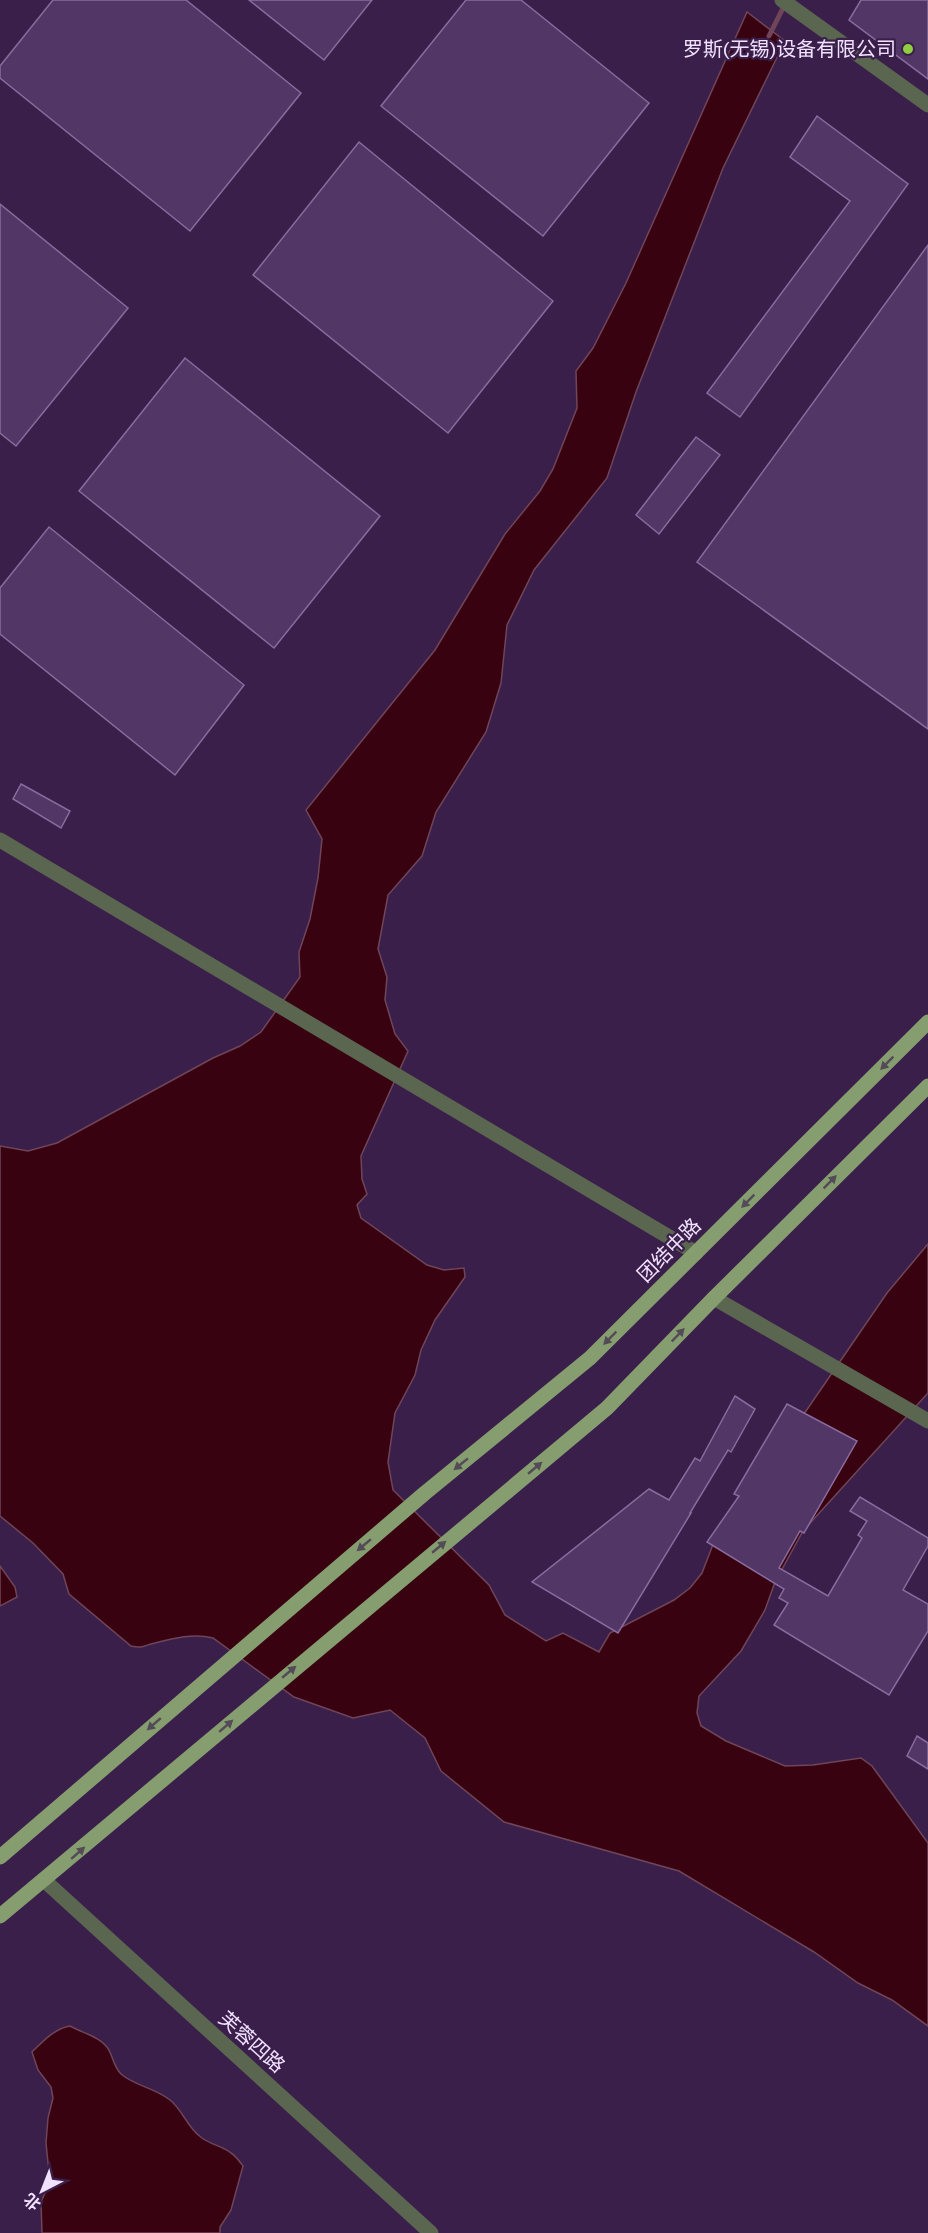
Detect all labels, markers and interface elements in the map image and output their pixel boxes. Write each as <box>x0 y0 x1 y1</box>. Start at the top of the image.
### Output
place label: 罗斯(无锡)设备有限公司 <box>683 37 896 61</box>
marker: 罗斯(无锡)设备有限公司 <box>901 42 915 56</box>
one-way arrow <box>880 1056 894 1070</box>
one-way arrow <box>823 1176 837 1190</box>
one-way arrow <box>742 1193 756 1207</box>
street label: 团结中路 <box>632 1213 706 1287</box>
one-way arrow <box>670 1329 684 1343</box>
one-way arrow <box>603 1331 617 1345</box>
one-way arrow <box>453 1457 469 1470</box>
one-way arrow <box>527 1461 543 1474</box>
one-way arrow <box>357 1538 372 1551</box>
one-way arrow <box>431 1541 447 1554</box>
one-way arrow <box>281 1666 296 1679</box>
one-way arrow <box>146 1718 162 1731</box>
one-way arrow <box>218 1720 233 1733</box>
one-way arrow <box>70 1846 86 1859</box>
street label: 芙蓉四路 <box>214 2006 290 2078</box>
north arrow <box>12 2161 72 2221</box>
text: 北 <box>20 2189 45 2214</box>

